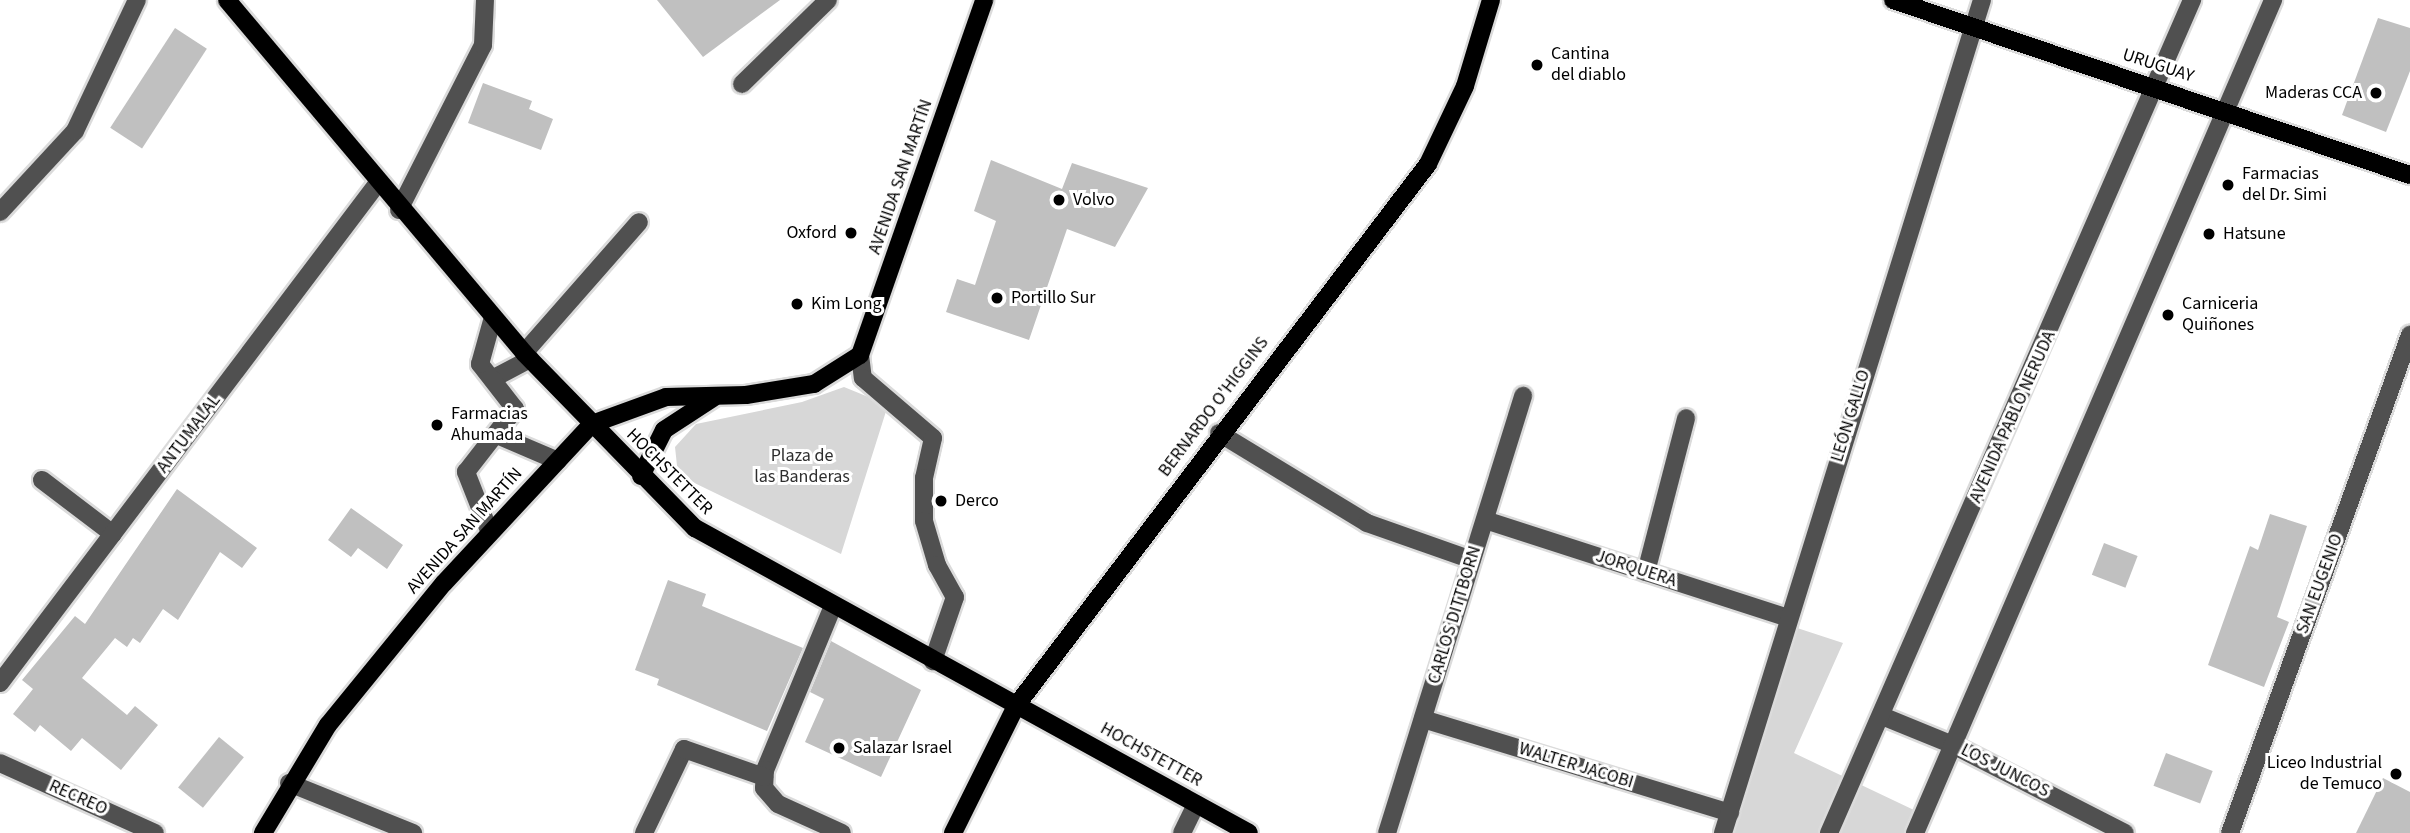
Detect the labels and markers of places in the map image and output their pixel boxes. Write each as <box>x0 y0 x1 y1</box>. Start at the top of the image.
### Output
place label: Cantina del diablo <box>1551 44 1626 86</box>
marker: Cantina del diablo <box>1529 57 1545 73</box>
place label: Maderas CCA <box>2265 82 2362 104</box>
marker: Maderas CCA <box>2368 85 2384 101</box>
place label: Farmacias del Dr. Simi <box>2242 164 2327 206</box>
marker: Farmacias del Dr. Simi <box>2220 177 2236 193</box>
place label: Volvo <box>1073 189 1114 211</box>
marker: Volvo <box>1051 192 1067 208</box>
place label: Oxford <box>786 222 837 244</box>
place label: Hatsune <box>2223 223 2286 245</box>
marker: Oxford <box>843 225 859 241</box>
marker: Hatsune <box>2201 226 2217 242</box>
place label: Portillo Sur <box>1011 287 1095 309</box>
marker: Portillo Sur <box>989 290 1005 306</box>
place label: Kim Long <box>811 293 882 315</box>
place label: Carniceria Quiñones <box>2182 294 2258 336</box>
marker: Kim Long <box>789 296 805 312</box>
marker: Carniceria Quiñones <box>2160 307 2176 323</box>
place label: Farmacias Ahumada <box>451 404 528 446</box>
marker: Farmacias Ahumada <box>429 417 445 433</box>
place label: Derco <box>955 490 999 512</box>
marker: Derco <box>933 493 949 509</box>
place label: Salazar Israel <box>853 737 952 759</box>
marker: Salazar Israel <box>831 740 847 756</box>
place label: Liceo Industrial de Temuco <box>2267 753 2382 796</box>
marker: Liceo Industrial de Temuco <box>2388 766 2404 782</box>

